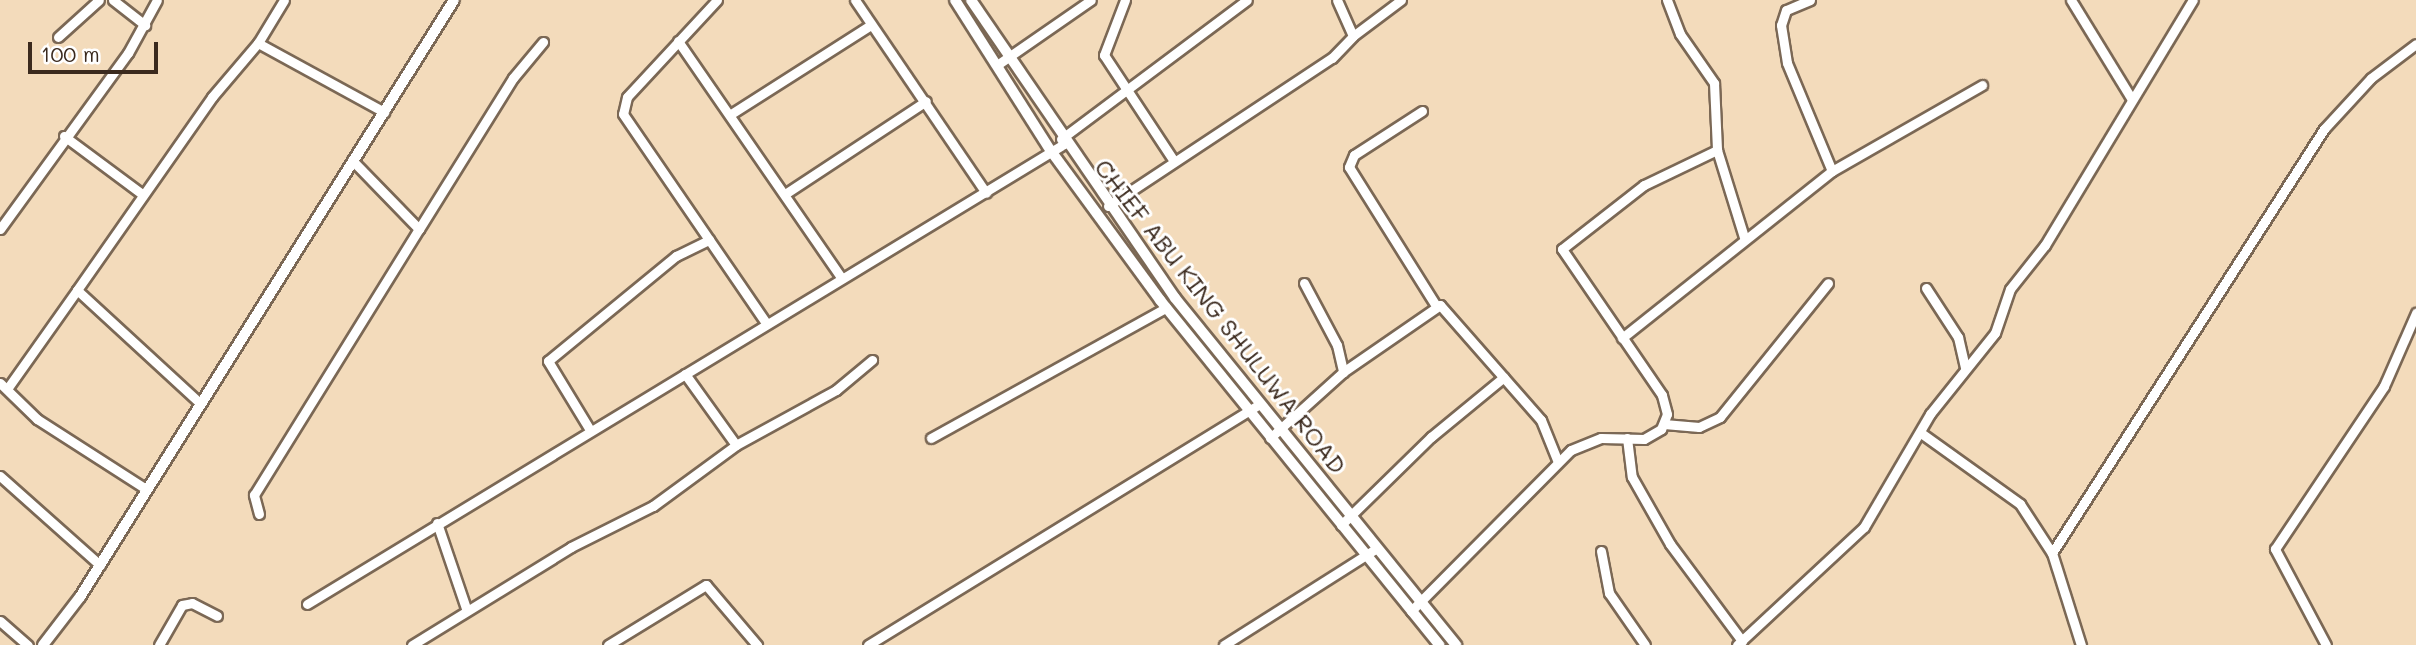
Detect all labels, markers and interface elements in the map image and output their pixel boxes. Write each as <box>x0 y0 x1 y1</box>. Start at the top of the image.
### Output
scale bar <box>32 28 161 72</box>
text: 100 m <box>41 40 100 67</box>
street label: CHIEF ABU KING SHULUWA ROAD <box>1089 153 1353 479</box>

